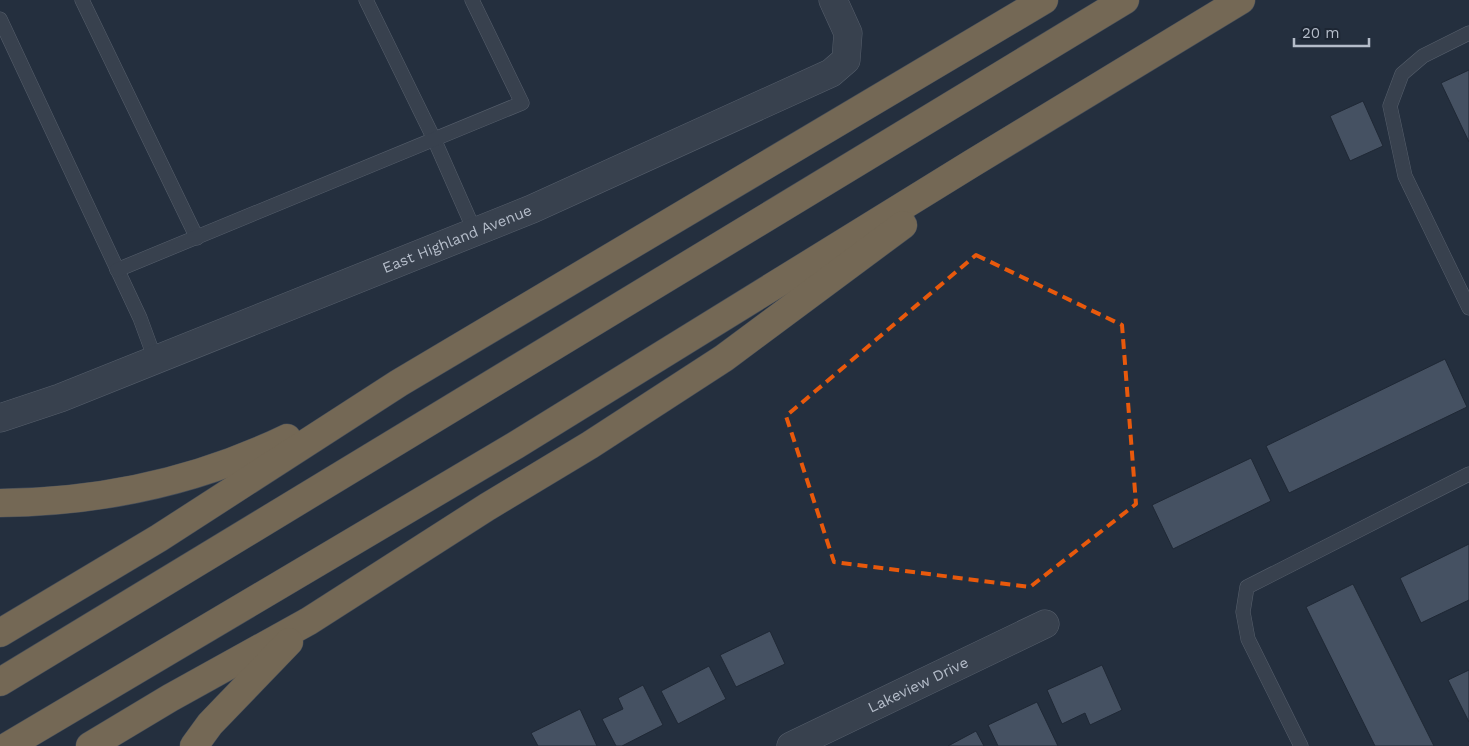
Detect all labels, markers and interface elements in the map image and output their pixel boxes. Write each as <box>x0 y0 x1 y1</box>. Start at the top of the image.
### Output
scale bar <box>1294 15 1369 47</box>
text: 20 m <box>1302 24 1340 42</box>
street label: East Highland Avenue <box>380 201 534 277</box>
street label: Lakeview Drive <box>865 653 971 717</box>

